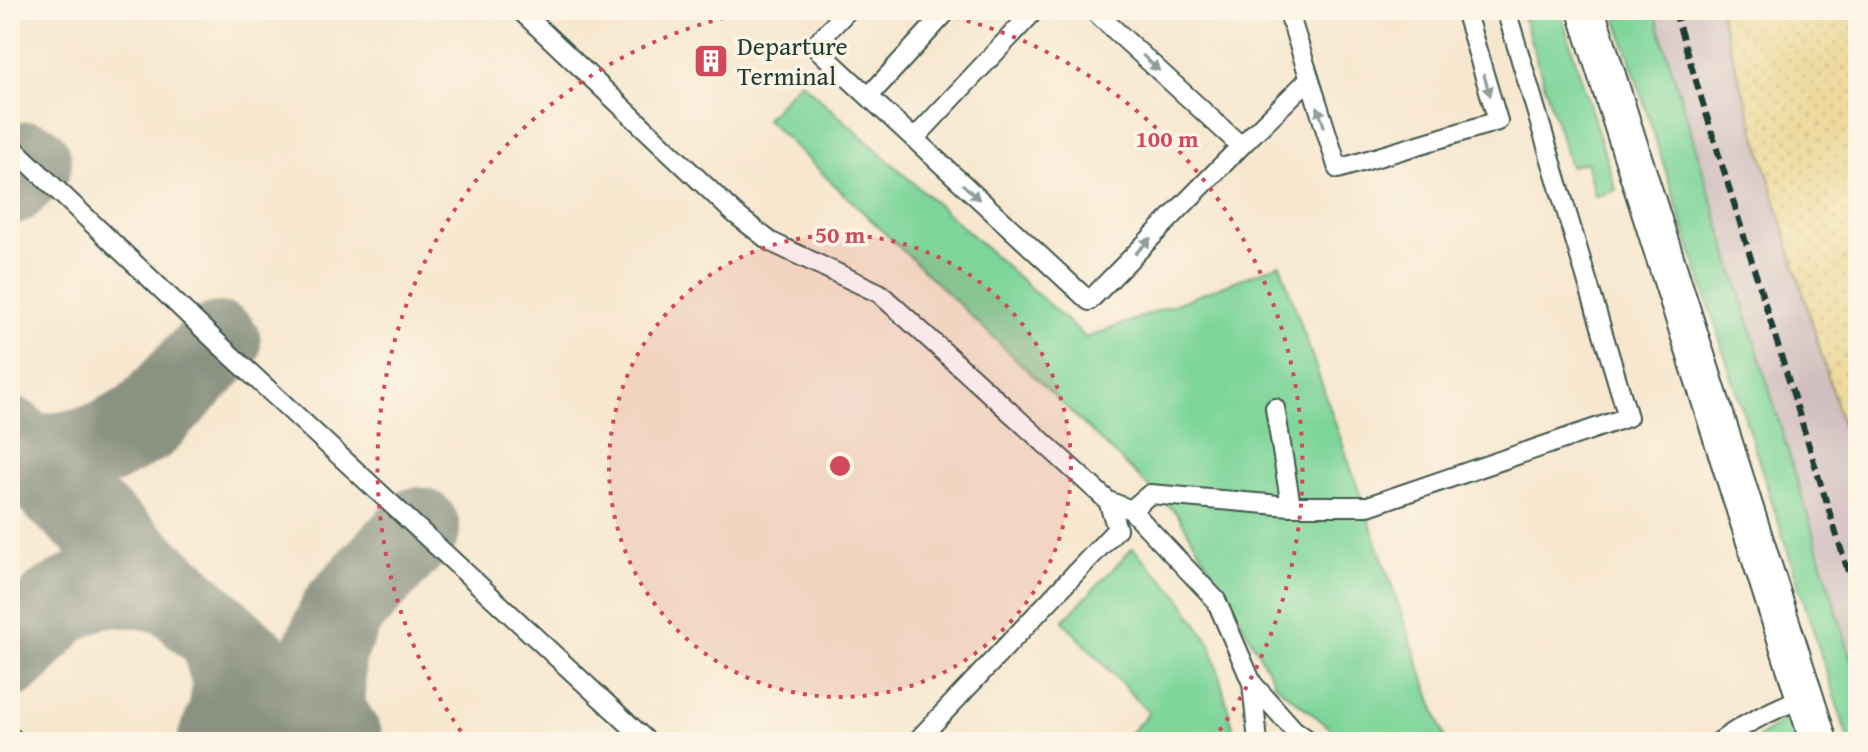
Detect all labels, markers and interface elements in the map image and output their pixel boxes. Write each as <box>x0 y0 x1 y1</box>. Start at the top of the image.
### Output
place label: Departure Terminal <box>737 26 848 95</box>
building icon: Departure Terminal <box>692 42 730 80</box>
one-way arrow <box>1141 54 1160 72</box>
one-way arrow <box>1481 73 1494 97</box>
one-way arrow <box>1314 105 1327 129</box>
text: 100 m <box>1135 121 1199 156</box>
one-way arrow <box>961 183 980 201</box>
text: 50 m <box>815 217 866 252</box>
one-way arrow <box>1133 237 1152 256</box>
centre of rings <box>826 452 854 480</box>

